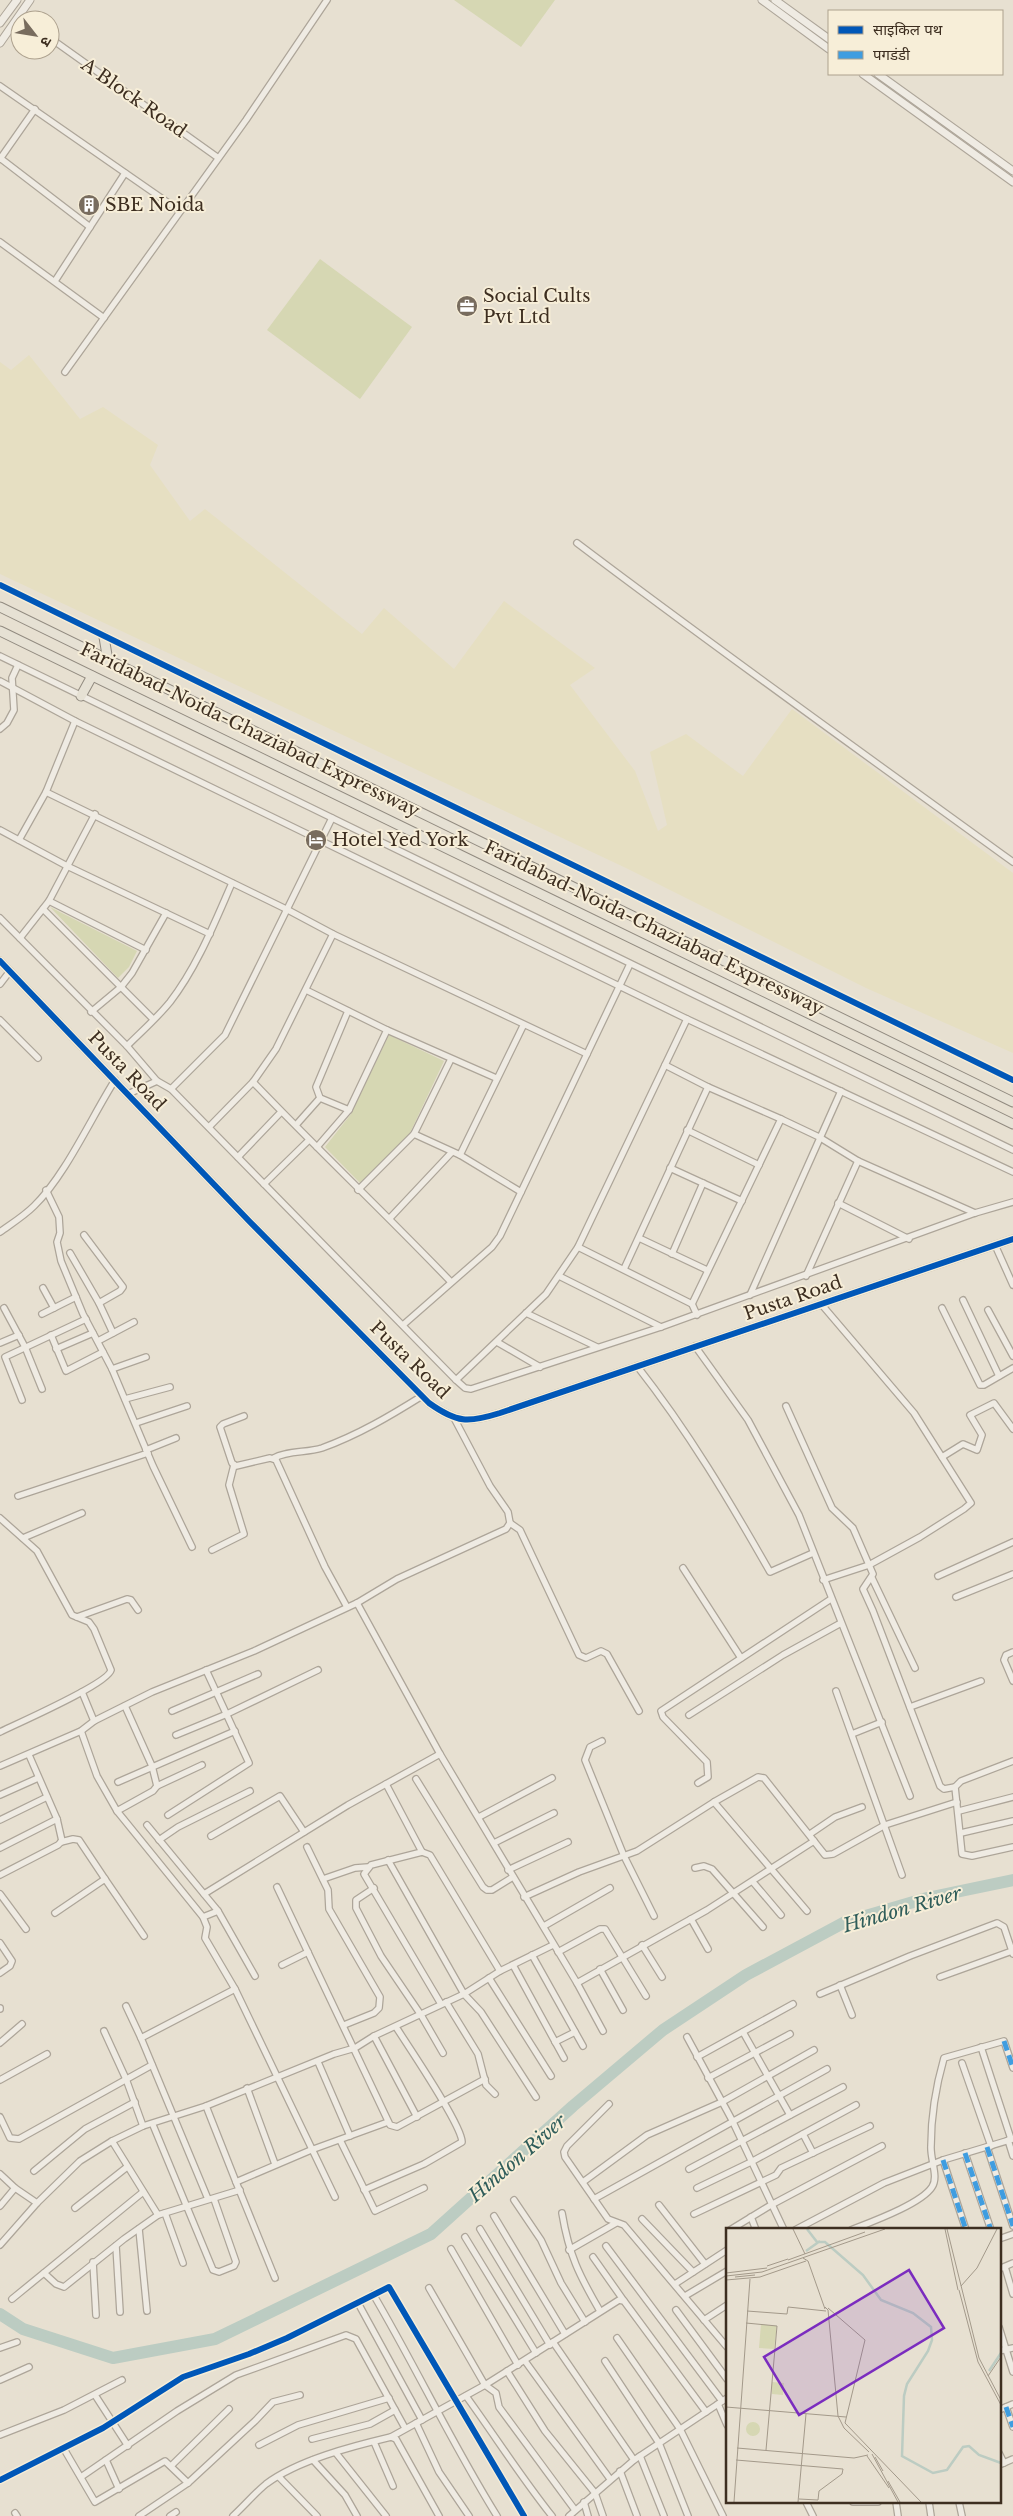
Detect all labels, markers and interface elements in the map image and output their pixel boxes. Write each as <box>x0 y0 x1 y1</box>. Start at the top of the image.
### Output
north arrow <box>10 10 60 60</box>
legend <box>828 10 1003 75</box>
text: साइकिल पथ <box>873 20 943 39</box>
text: उ <box>36 34 56 51</box>
text: पगडंडी <box>873 45 911 64</box>
street label: A Block Road <box>76 53 191 142</box>
building icon: SBE Noida <box>77 193 101 217</box>
place label: SBE Noida <box>105 194 204 216</box>
place label: Social Cults Pvt Ltd <box>483 285 590 328</box>
office icon: Social Cults Pvt Ltd <box>455 294 479 318</box>
street label: Faridabad-Noida-Ghaziabad Expressway <box>77 638 424 822</box>
hotel icon: Hotel Yed York <box>304 828 328 852</box>
place label: Hotel Yed York <box>332 829 469 851</box>
street label: Faridabad-Noida-Ghaziabad Expressway <box>481 836 828 1020</box>
street label: Pusta Road <box>84 1027 170 1115</box>
street label: Pusta Road <box>741 1271 845 1325</box>
street label: Pusta Road <box>366 1317 454 1403</box>
water label: Hindon River <box>839 1881 965 1938</box>
water label: Hindon River <box>463 2109 572 2208</box>
inset map <box>726 2228 1000 2504</box>

